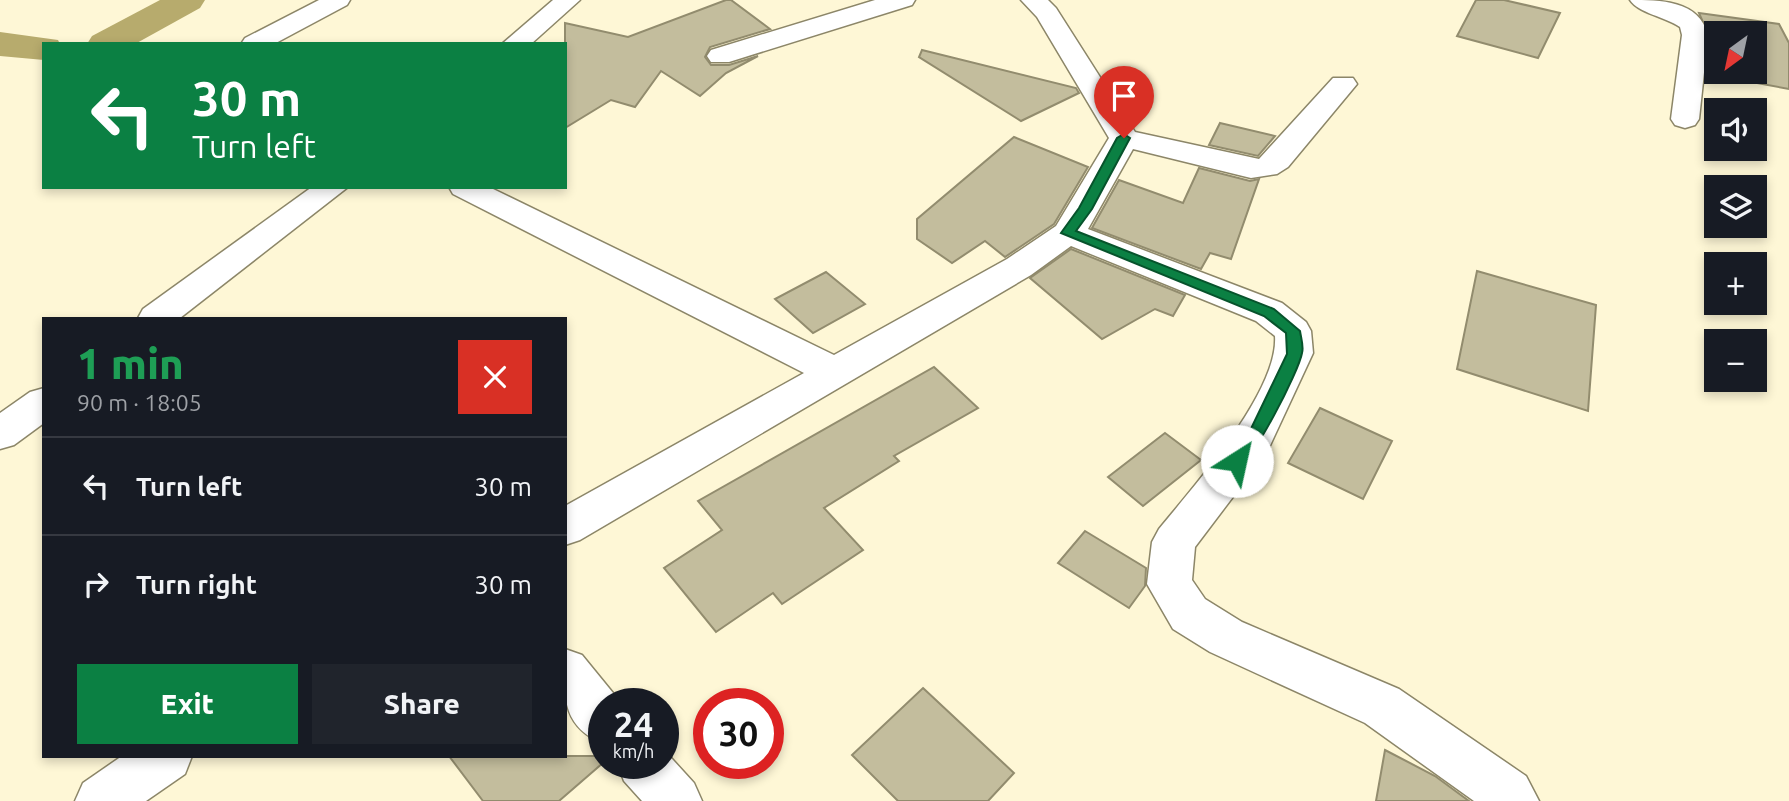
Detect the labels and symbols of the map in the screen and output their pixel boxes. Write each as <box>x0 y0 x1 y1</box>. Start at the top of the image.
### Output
north arrow <box>1704 21 1768 84</box>
pin <box>1094 66 1154 138</box>
position arrow <box>1200 424 1274 498</box>
speed limit sign: 30 <box>693 688 784 779</box>

